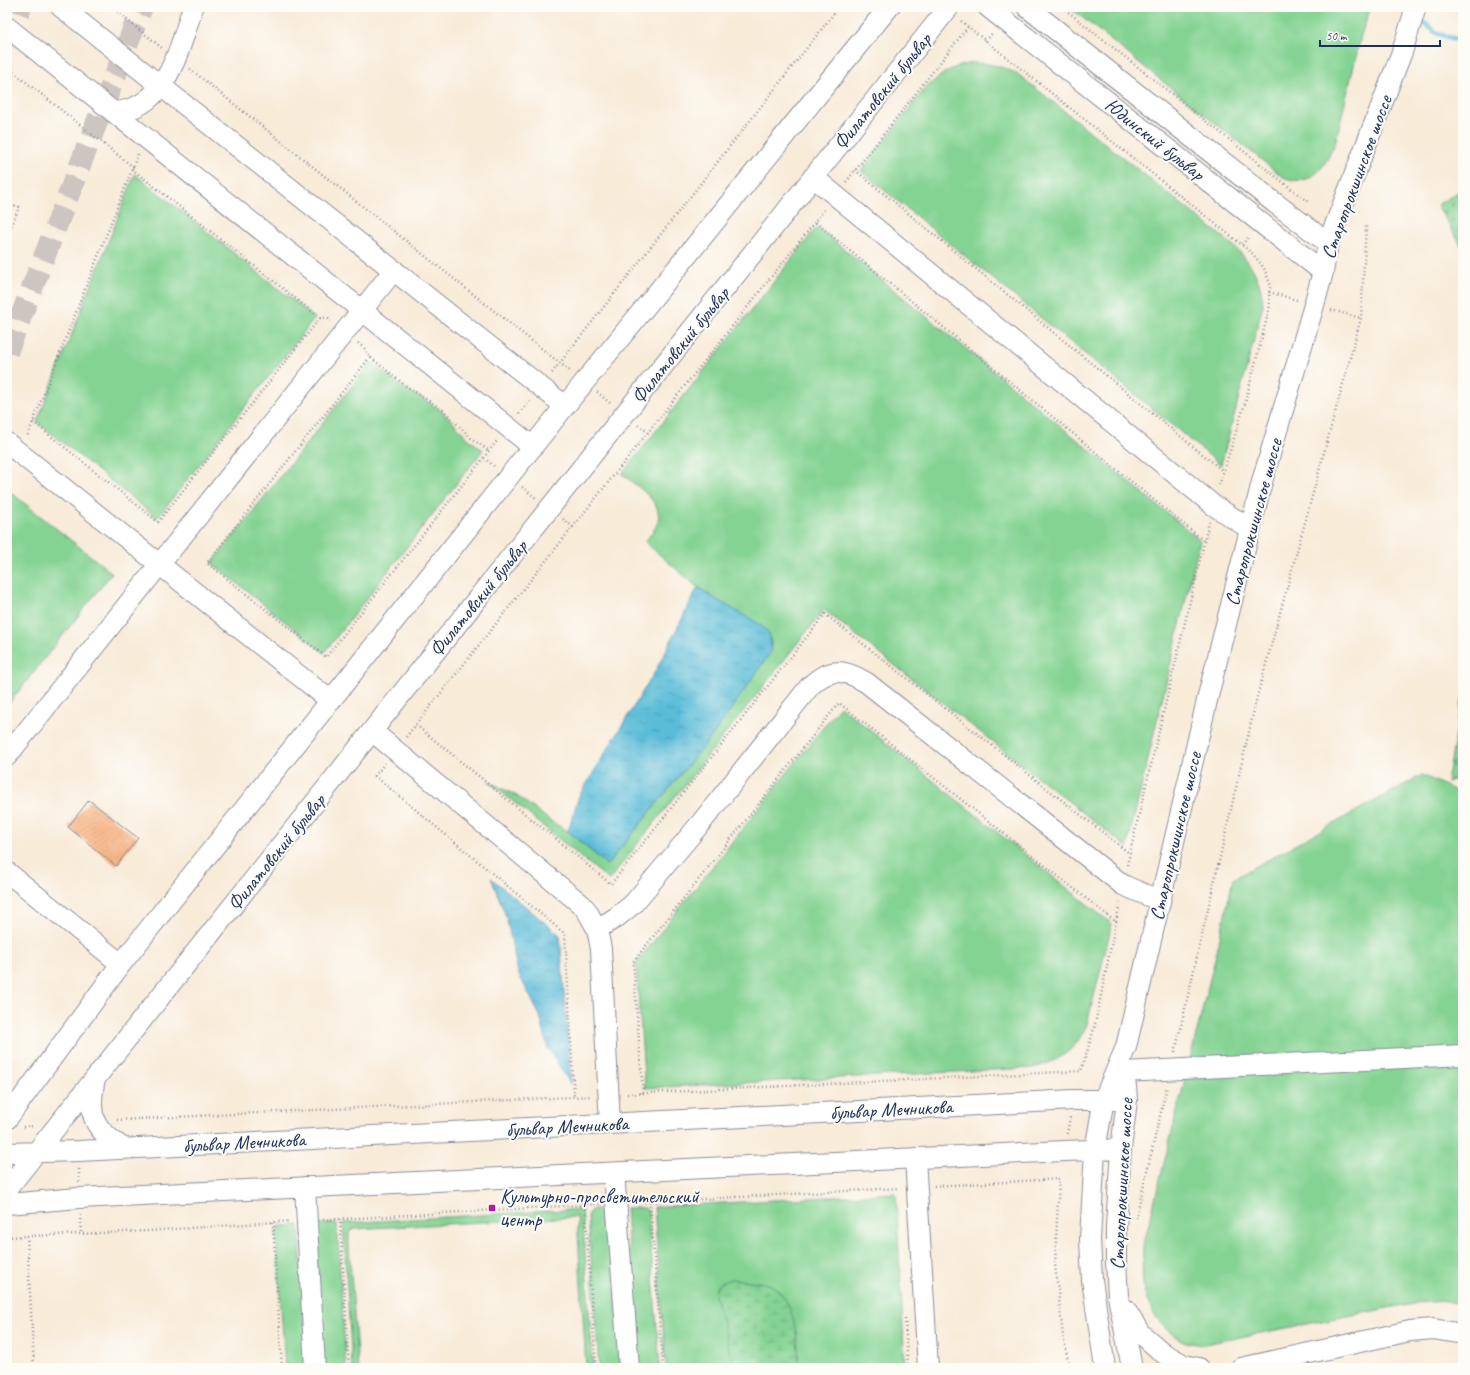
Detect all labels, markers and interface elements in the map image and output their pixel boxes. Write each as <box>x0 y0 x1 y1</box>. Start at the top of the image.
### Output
scale bar <box>1320 22 1440 48</box>
street label: Филатовский бульвар <box>828 27 938 155</box>
text: 50 m <box>1326 28 1348 44</box>
street label: Старопрокшинское шоссе <box>1315 91 1398 262</box>
street label: Юдинский бульвар <box>1100 93 1211 187</box>
street label: Филатовский бульвар <box>626 281 736 409</box>
street label: Старопрокшинское шоссе <box>1219 435 1288 608</box>
street label: Филатовский бульвар <box>424 534 534 662</box>
street label: Старопрокшинское шоссе <box>1144 748 1207 923</box>
street label: Филатовский бульвар <box>222 788 332 916</box>
street label: бульвар Мечникова <box>829 1094 955 1125</box>
street label: Старопрокшинское шоссе <box>1105 1096 1139 1270</box>
street label: бульвар Мечникова <box>505 1111 631 1142</box>
street label: бульвар Мечникова <box>182 1127 308 1158</box>
place label: Культурно-просветительский центр <box>500 1184 700 1232</box>
marker: Культурно-просветительский центр <box>487 1203 497 1213</box>

